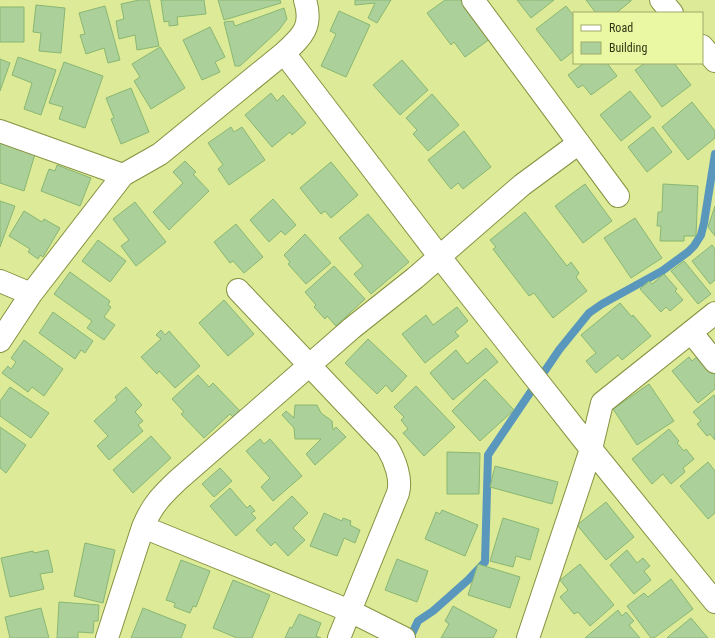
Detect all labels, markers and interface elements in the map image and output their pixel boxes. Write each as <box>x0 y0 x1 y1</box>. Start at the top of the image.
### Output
legend <box>573 12 703 64</box>
text: Road <box>609 21 633 35</box>
text: Building <box>609 41 647 55</box>

